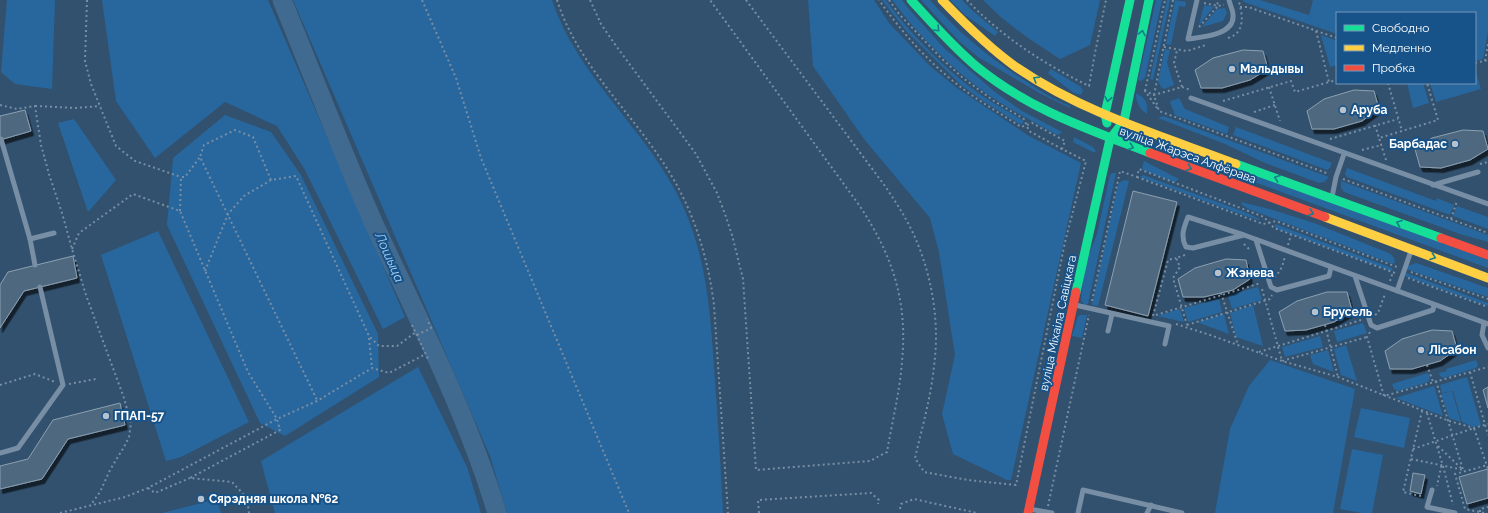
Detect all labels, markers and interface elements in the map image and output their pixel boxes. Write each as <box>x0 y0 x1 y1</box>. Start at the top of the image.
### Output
legend <box>1336 12 1476 84</box>
text: Свободно <box>1372 21 1429 35</box>
one-way arrow <box>932 24 940 32</box>
one-way arrow <box>1138 30 1146 36</box>
text: Медленно <box>1372 41 1431 55</box>
text: Пробка <box>1372 61 1415 75</box>
place label: Мальдывы <box>1240 62 1303 76</box>
marker: Мальдывы <box>1227 64 1237 74</box>
one-way arrow <box>1033 76 1040 84</box>
one-way arrow <box>1105 96 1113 102</box>
place label: Аруба <box>1351 103 1387 117</box>
marker: Аруба <box>1338 105 1348 115</box>
street label: вуліца Жарэса Алфёрава <box>1118 124 1258 186</box>
place label: Барбадас <box>1389 137 1447 151</box>
marker: Барбадас <box>1450 139 1460 149</box>
one-way arrow <box>1128 142 1135 150</box>
one-way arrow <box>1185 163 1192 172</box>
one-way arrow <box>1273 174 1280 183</box>
one-way arrow <box>1307 208 1314 216</box>
one-way arrow <box>1395 219 1402 227</box>
water label: Лошыца <box>371 229 407 285</box>
one-way arrow <box>1429 253 1436 261</box>
street label: вуліца Міхаіла Савіцкага <box>1037 254 1079 392</box>
place label: Жэнева <box>1226 266 1274 280</box>
marker: Жэнева <box>1213 268 1223 278</box>
place label: Брусель <box>1323 305 1373 319</box>
marker: Брусель <box>1310 307 1320 317</box>
place label: Лісабон <box>1429 343 1477 357</box>
marker: Лісабон <box>1416 345 1426 355</box>
place label: ГПАП-57 <box>114 409 165 423</box>
marker: ГПАП-57 <box>101 411 111 421</box>
place label: Сярэдняя школа №62 <box>209 492 339 506</box>
marker: Сярэдняя школа №62 <box>196 494 206 504</box>

